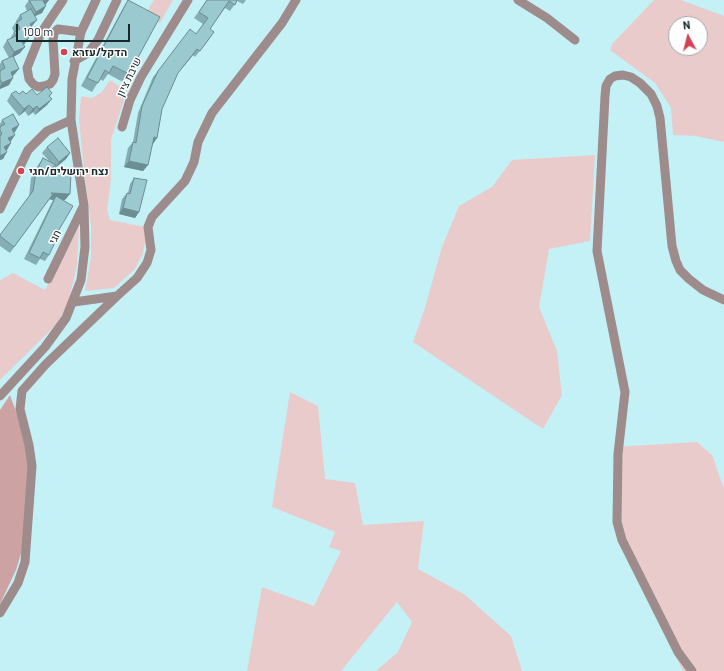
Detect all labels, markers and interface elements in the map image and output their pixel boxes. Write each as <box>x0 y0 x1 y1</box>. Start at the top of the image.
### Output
scale bar <box>18 16 132 42</box>
north arrow <box>668 16 708 56</box>
text: N <box>682 18 691 31</box>
text: 100 m <box>23 24 53 38</box>
place label: הדקל/עזרא <box>72 45 127 59</box>
marker: הדקל/עזרא <box>59 47 69 57</box>
street label: שיבת ציון <box>114 55 144 99</box>
place label: נצח ירושלים/חגי <box>29 164 109 178</box>
marker: נצח ירושלים/חגי <box>16 166 26 176</box>
street label: חגי <box>46 228 64 246</box>

